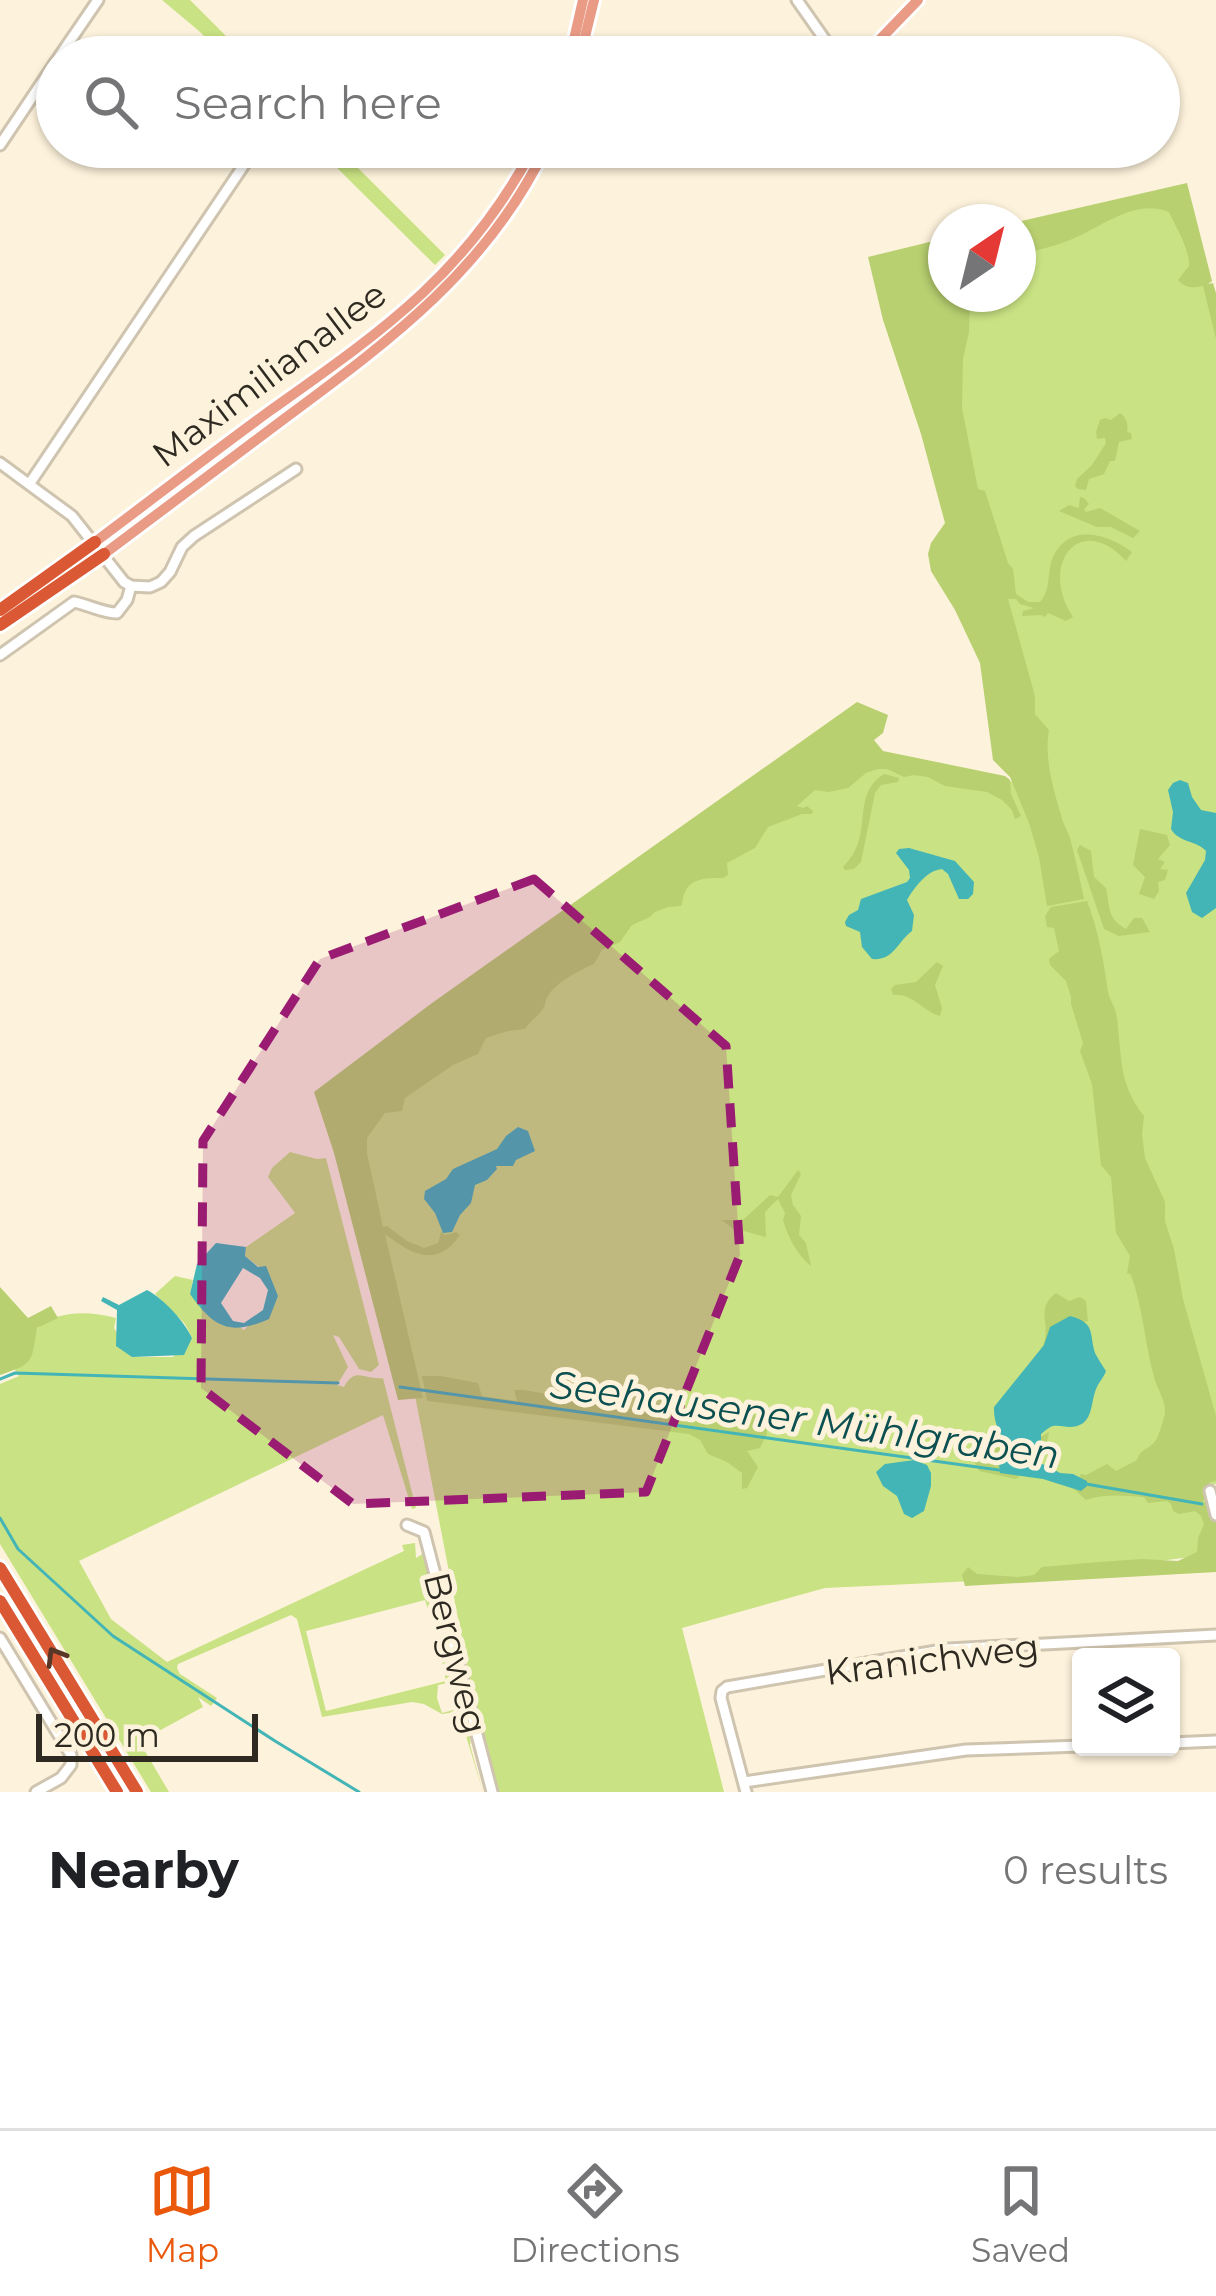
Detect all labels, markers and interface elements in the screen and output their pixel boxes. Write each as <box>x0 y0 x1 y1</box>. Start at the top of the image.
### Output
search box <box>36 36 1180 168</box>
icon: search <box>78 69 144 135</box>
text: Search here <box>174 75 442 130</box>
north arrow <box>928 204 1036 312</box>
street label: Maximilianallee <box>143 272 395 476</box>
water label: Seehausener Mühlgraben <box>547 1360 1063 1478</box>
street label: Bergweg <box>415 1568 497 1738</box>
street label: Kranichweg <box>823 1624 1041 1694</box>
one-way arrow <box>47 1647 69 1669</box>
map controls <box>1072 1648 1180 1756</box>
button: layers <box>1072 1648 1180 1756</box>
scale bar <box>36 1708 258 1761</box>
text: 200 m <box>54 1715 160 1755</box>
text: Nearby <box>48 1839 239 1901</box>
text: 0 results <box>1003 1846 1168 1894</box>
tab: Map <box>146 2158 219 2270</box>
tab: Directions <box>511 2158 680 2270</box>
tab: Saved <box>971 2158 1070 2270</box>

